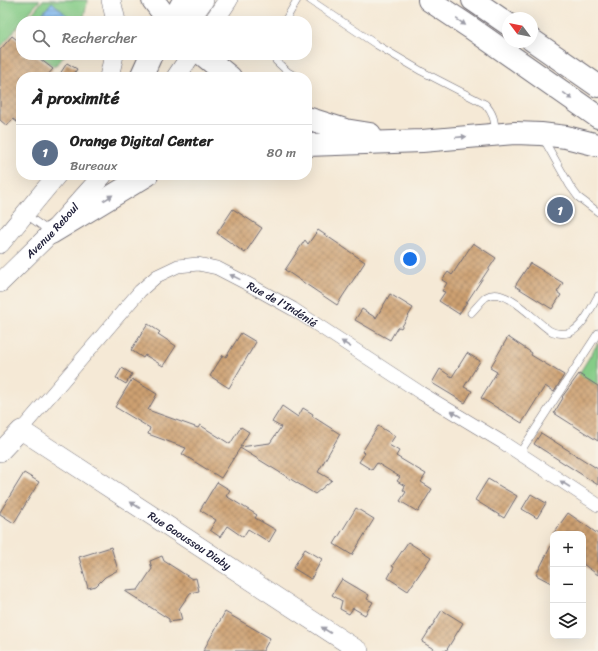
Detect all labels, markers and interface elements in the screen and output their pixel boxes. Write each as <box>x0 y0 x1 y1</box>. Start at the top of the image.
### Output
north arrow <box>502 12 538 48</box>
search box <box>16 16 312 60</box>
one-way arrow <box>456 18 467 25</box>
text: Rechercher <box>62 25 137 51</box>
icon: search <box>30 27 52 49</box>
text: À proximité <box>32 83 119 113</box>
one-way arrow <box>563 92 573 100</box>
text: Orange Digital Center <box>70 128 213 154</box>
one-way arrow <box>455 134 467 141</box>
text: 1 <box>42 141 48 164</box>
text: 80 m <box>267 141 296 164</box>
text: Bureaux <box>70 154 117 177</box>
one-way arrow <box>103 194 113 202</box>
pin: 1 <box>547 195 573 225</box>
street label: Avenue Reboul <box>21 198 84 264</box>
your location <box>400 249 420 269</box>
one-way arrow <box>229 274 240 280</box>
street label: Rue de l'Indénié <box>243 276 321 333</box>
one-way arrow <box>341 340 351 348</box>
one-way arrow <box>451 410 461 418</box>
one-way arrow <box>560 480 571 487</box>
one-way arrow <box>130 501 140 509</box>
street label: Rue Gaoussou Diaby <box>144 506 235 575</box>
map controls <box>550 531 586 639</box>
button: + <box>550 531 586 567</box>
button: − <box>550 567 586 603</box>
button: layers <box>550 603 586 639</box>
one-way arrow <box>321 626 331 634</box>

